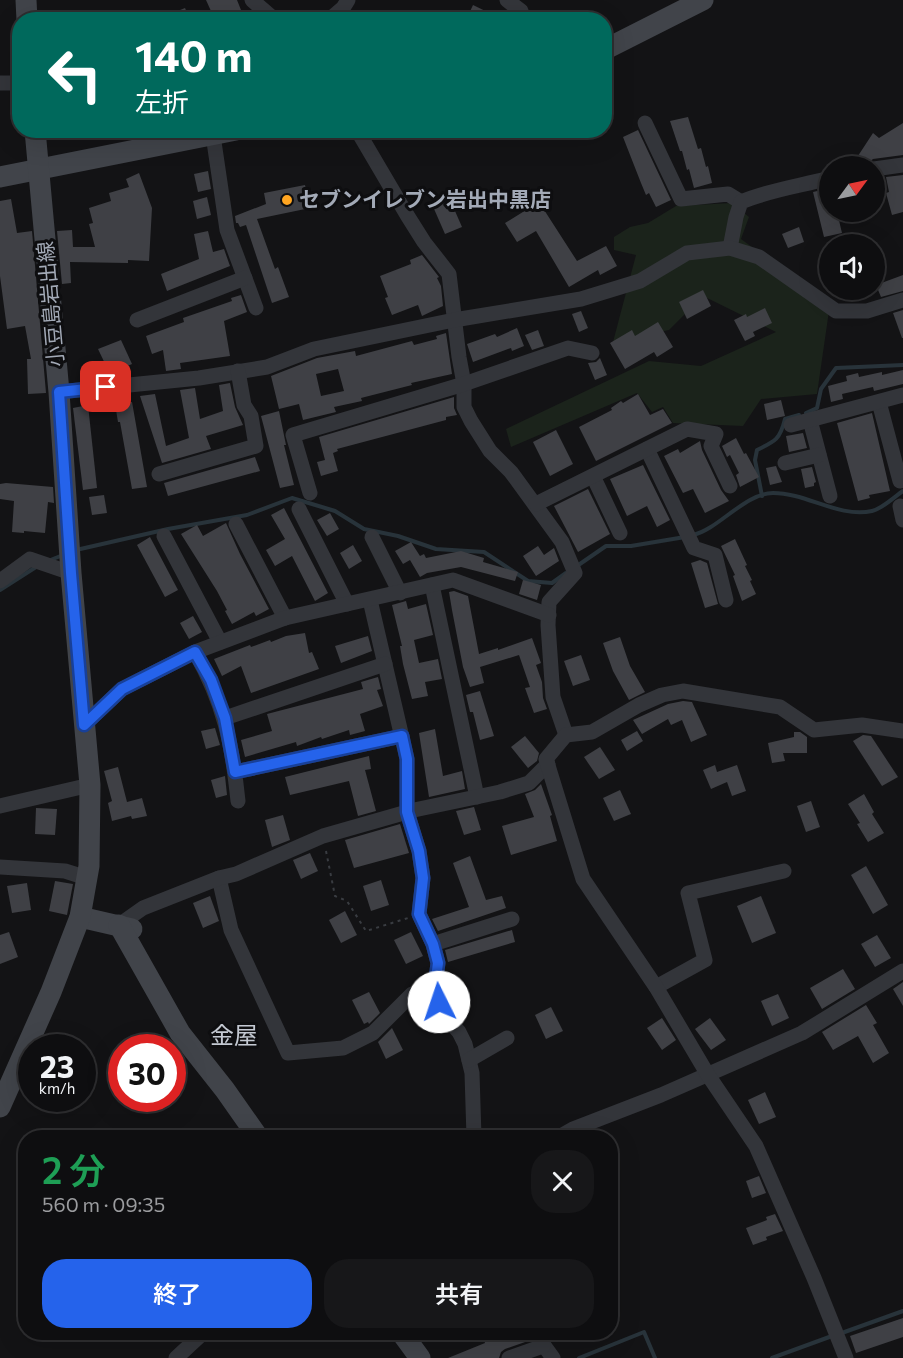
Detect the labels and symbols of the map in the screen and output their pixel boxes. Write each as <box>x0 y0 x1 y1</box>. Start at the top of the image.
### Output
north arrow <box>819 156 885 222</box>
place label: セブンイレブン岩出中黒店 <box>299 186 551 211</box>
marker: セブンイレブン岩出中黒店 <box>280 193 294 207</box>
street label: 小豆島岩出線 <box>32 240 67 368</box>
pin <box>80 361 131 412</box>
position arrow <box>407 970 471 1034</box>
district label: 金屋 <box>210 1020 258 1049</box>
speed limit sign: 30 <box>108 1034 186 1112</box>

